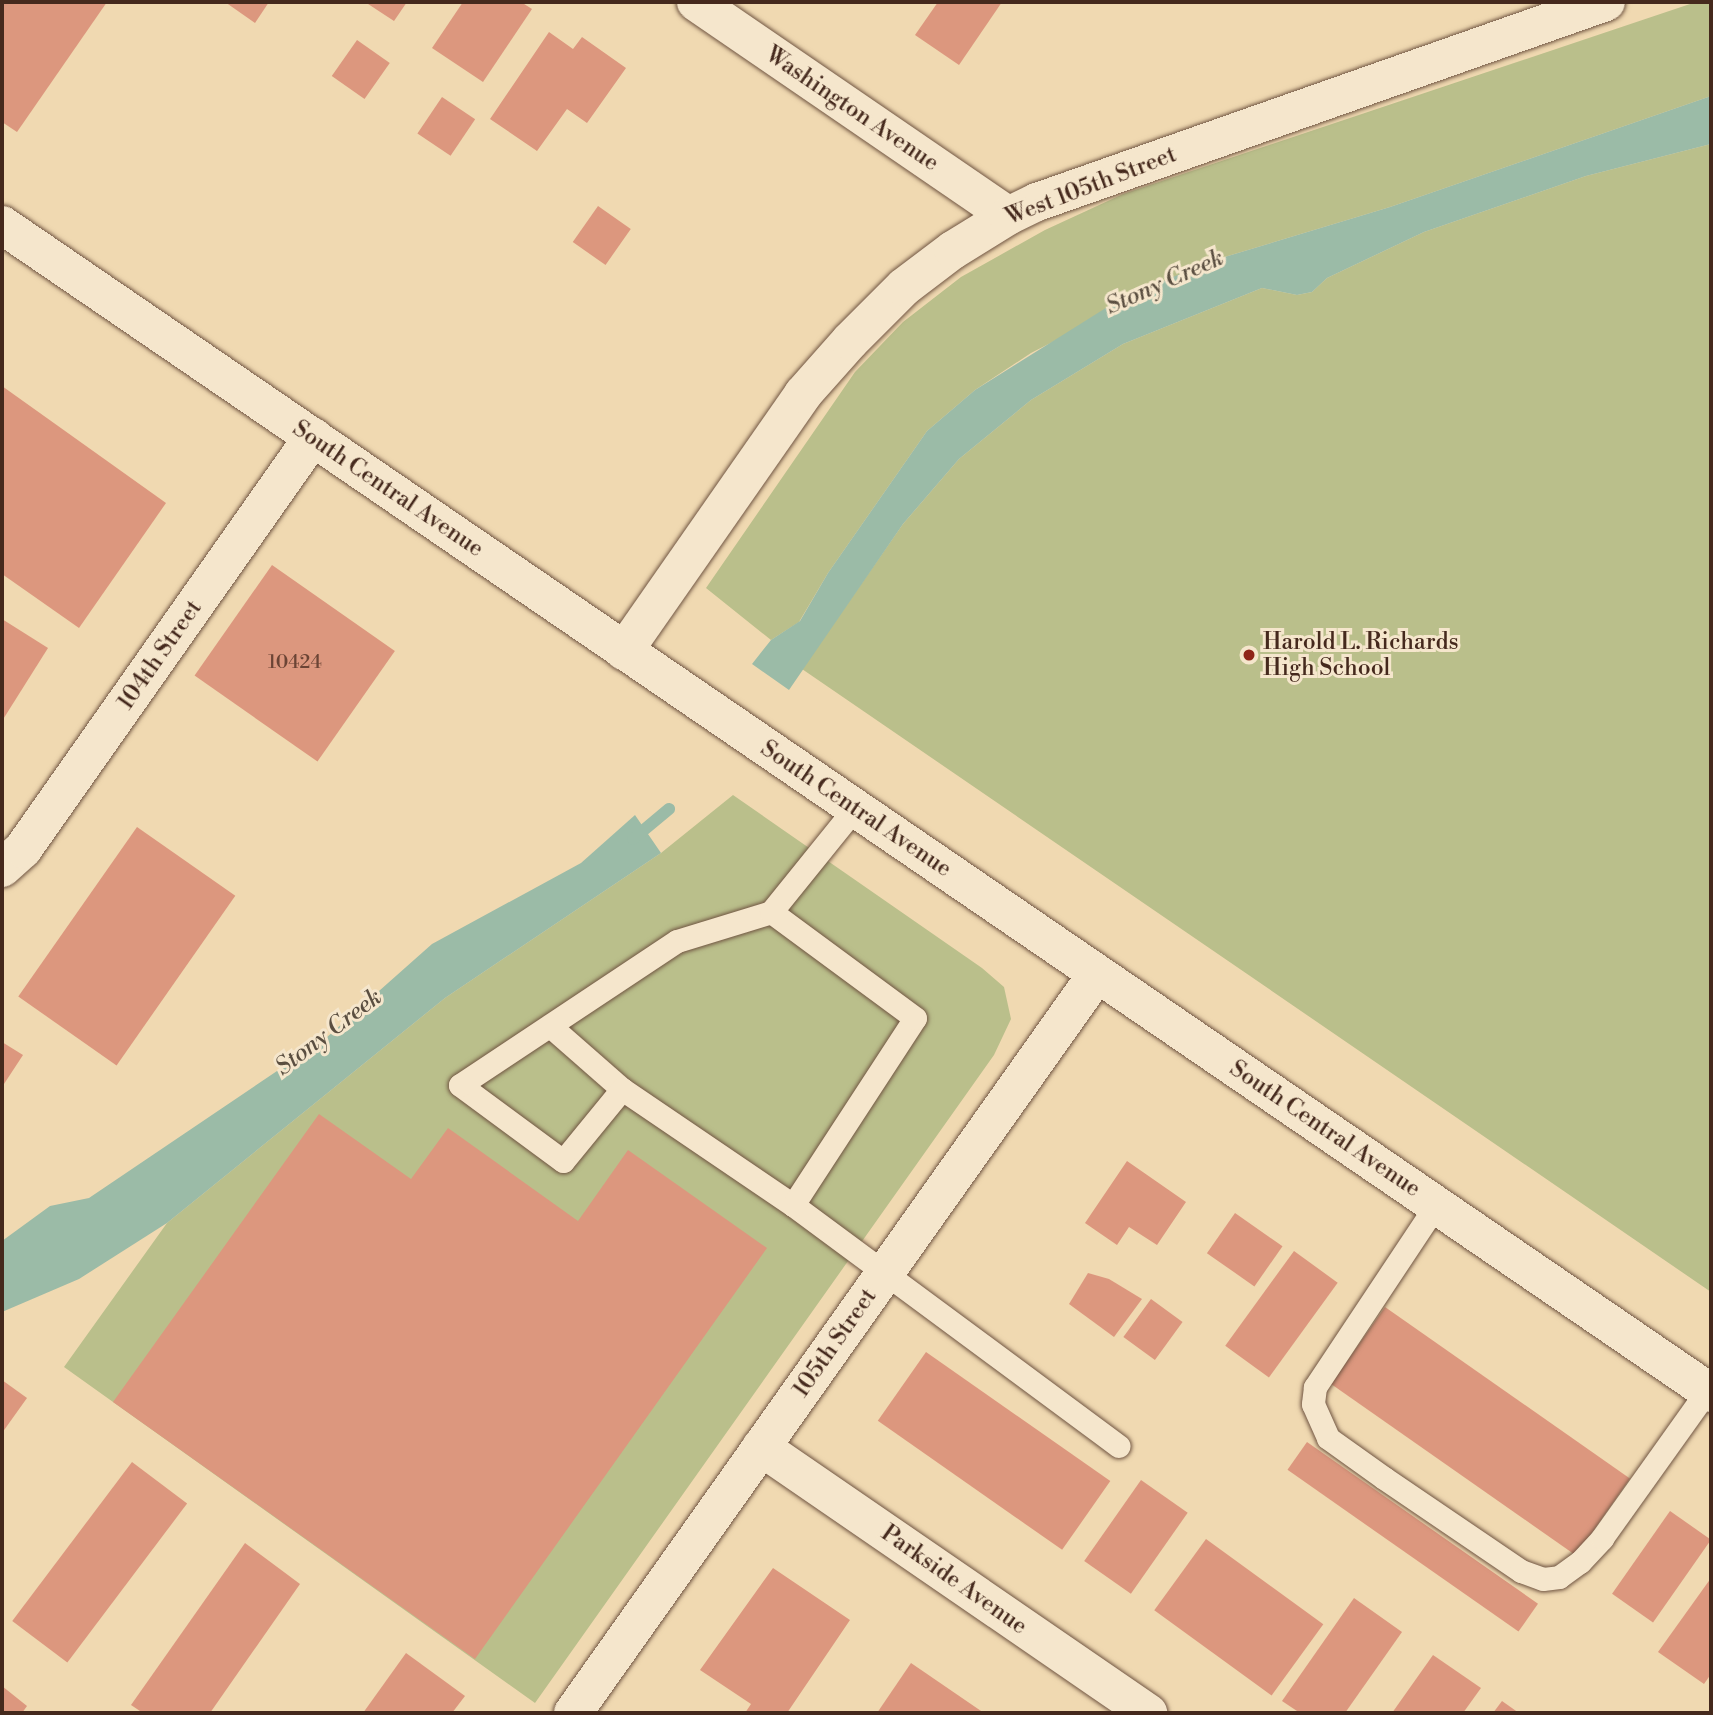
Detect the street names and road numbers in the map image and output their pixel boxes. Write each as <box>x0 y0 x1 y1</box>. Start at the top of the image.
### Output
street label: Washington Avenue <box>760 41 944 177</box>
street label: West 105th Street <box>1002 141 1180 231</box>
street label: South Central Avenue <box>287 415 489 563</box>
street label: 104th Street <box>112 595 208 715</box>
street label: South Central Avenue <box>755 735 957 883</box>
street label: South Central Avenue <box>1224 1055 1426 1203</box>
street label: 105th Street <box>787 1283 883 1403</box>
street label: Parkside Avenue <box>876 1519 1032 1641</box>

